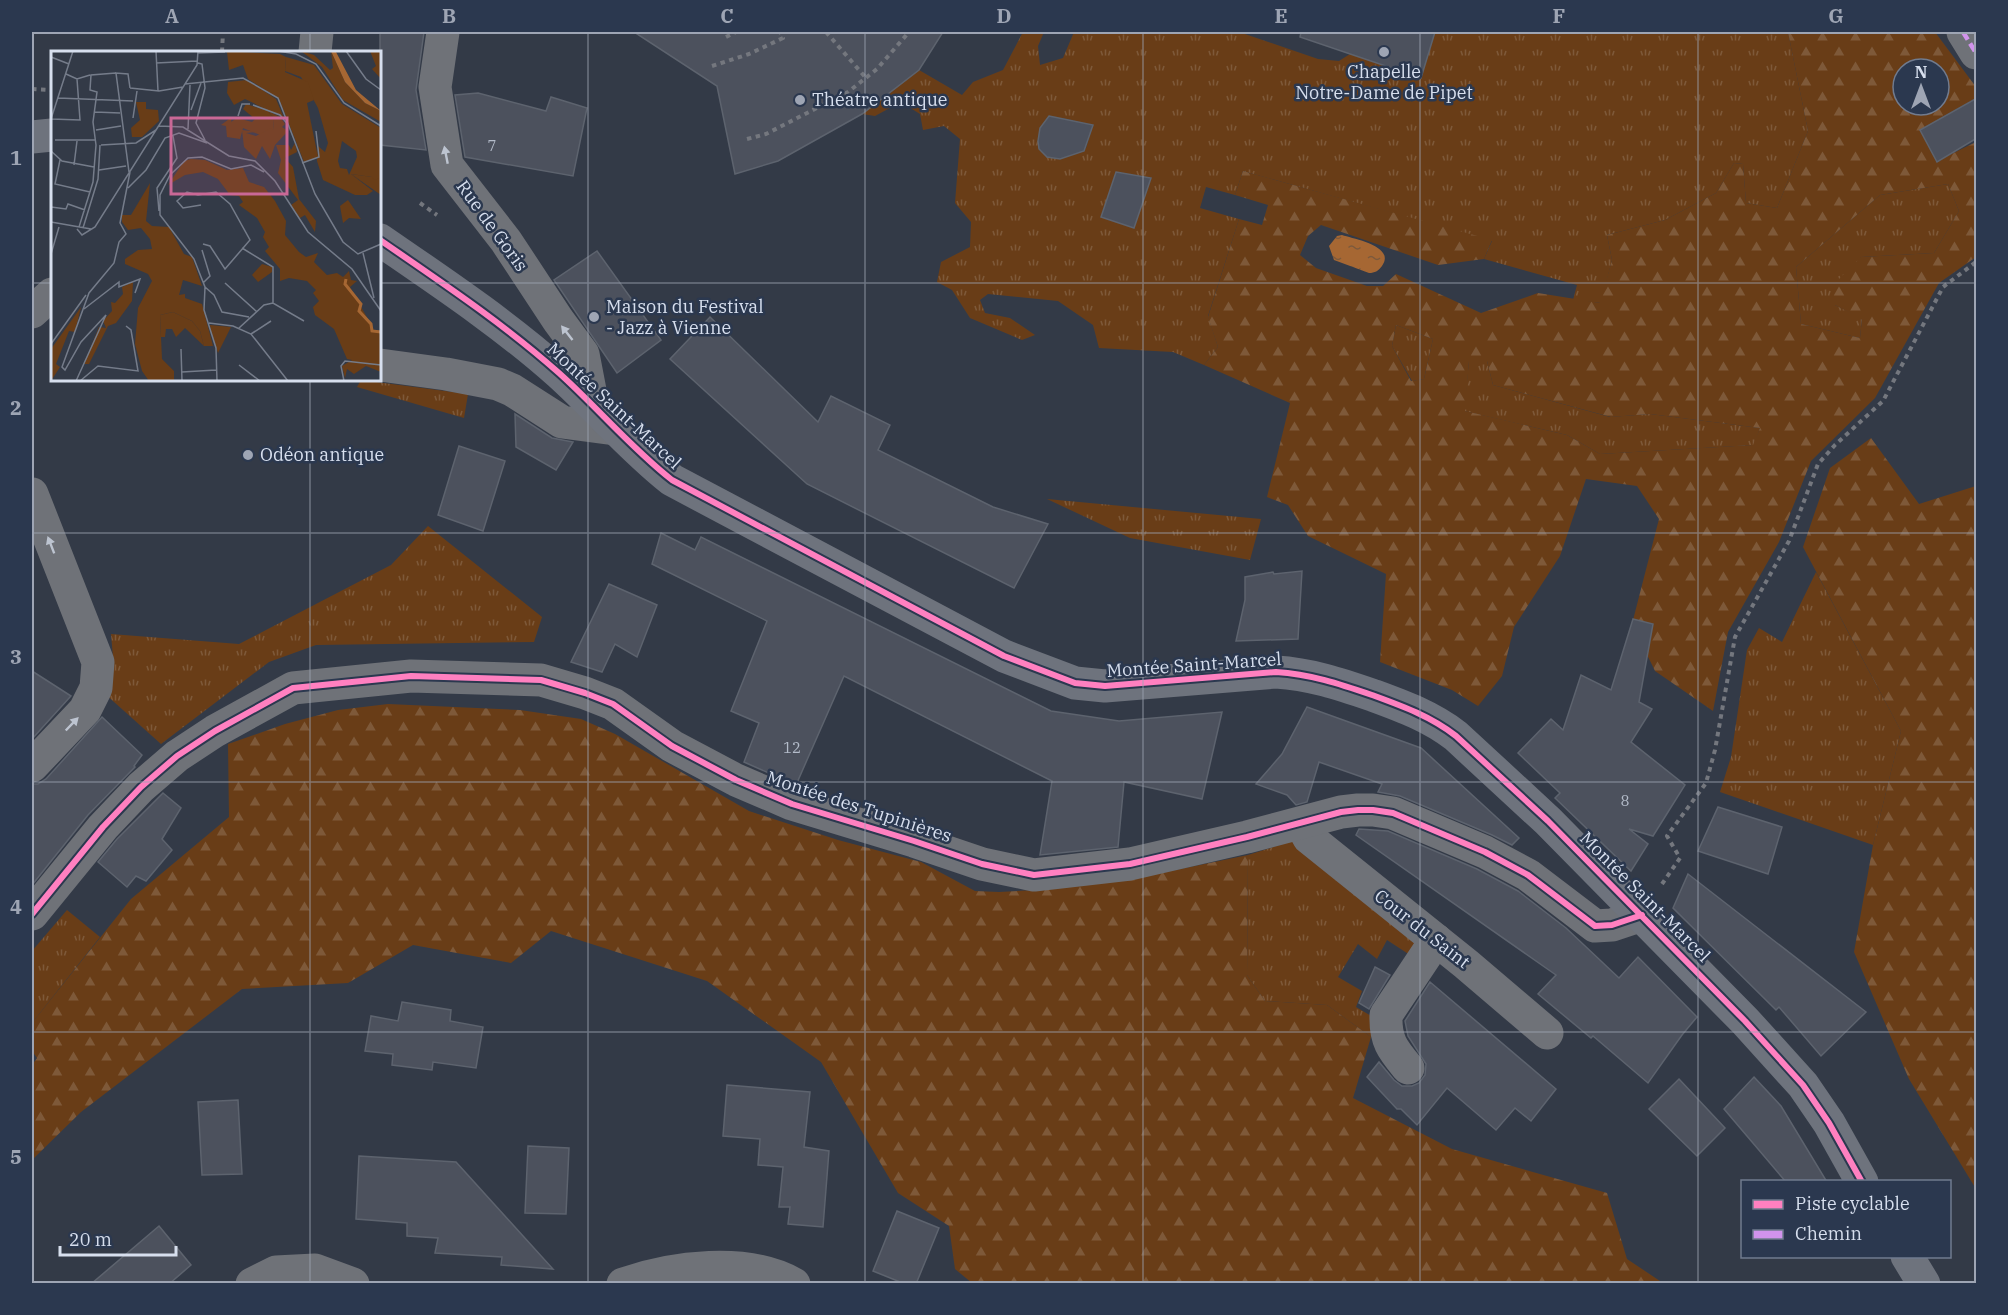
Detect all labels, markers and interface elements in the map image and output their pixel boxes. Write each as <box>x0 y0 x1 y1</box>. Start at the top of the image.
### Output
text: A <box>165 2 179 29</box>
text: B <box>442 2 456 29</box>
text: C <box>720 2 734 29</box>
text: D <box>996 2 1012 29</box>
text: E <box>1274 2 1288 29</box>
text: F <box>1553 2 1565 29</box>
text: G <box>1828 2 1844 29</box>
marker: Chapelle Notre-Dame de Pipet <box>1377 45 1391 59</box>
inset map <box>51 51 381 381</box>
north arrow <box>1891 57 1951 117</box>
place label: Chapelle Notre-Dame de Pipet <box>1295 60 1473 104</box>
text: N <box>1915 62 1927 82</box>
place label: Théatre antique <box>812 88 948 111</box>
marker: Théatre antique <box>793 93 807 107</box>
house number: 7 <box>487 136 497 155</box>
text: 1 <box>10 144 22 171</box>
one-way arrow <box>441 146 450 165</box>
street label: Rue de Goris <box>452 176 533 276</box>
place label: Maison du Festival - Jazz à Vienne <box>606 295 764 339</box>
marker: Maison du Festival - Jazz à Vienne <box>587 310 601 324</box>
one-way arrow <box>561 325 573 341</box>
street label: Montée Saint-Marcel <box>542 337 686 474</box>
text: 2 <box>10 394 22 421</box>
place label: Odéon antique <box>260 443 384 466</box>
marker: Odéon antique <box>241 448 255 462</box>
one-way arrow <box>46 536 56 554</box>
text: 3 <box>10 643 22 670</box>
street label: Montée Saint-Marcel <box>1106 647 1282 682</box>
one-way arrow <box>65 716 79 731</box>
house number: 12 <box>783 738 801 757</box>
street label: Montée des Tupinières <box>764 766 955 847</box>
house number: 8 <box>1620 791 1630 810</box>
street label: Montée Saint-Marcel <box>1575 826 1716 967</box>
street label: Cour du Saint <box>1370 884 1475 973</box>
text: 4 <box>10 893 22 920</box>
text: 5 <box>10 1143 22 1170</box>
legend <box>1741 1180 1951 1258</box>
text: Piste cyclable <box>1795 1192 1910 1215</box>
scale bar <box>60 1219 176 1257</box>
text: Chemin <box>1795 1222 1862 1245</box>
text: 20 m <box>69 1228 112 1251</box>

